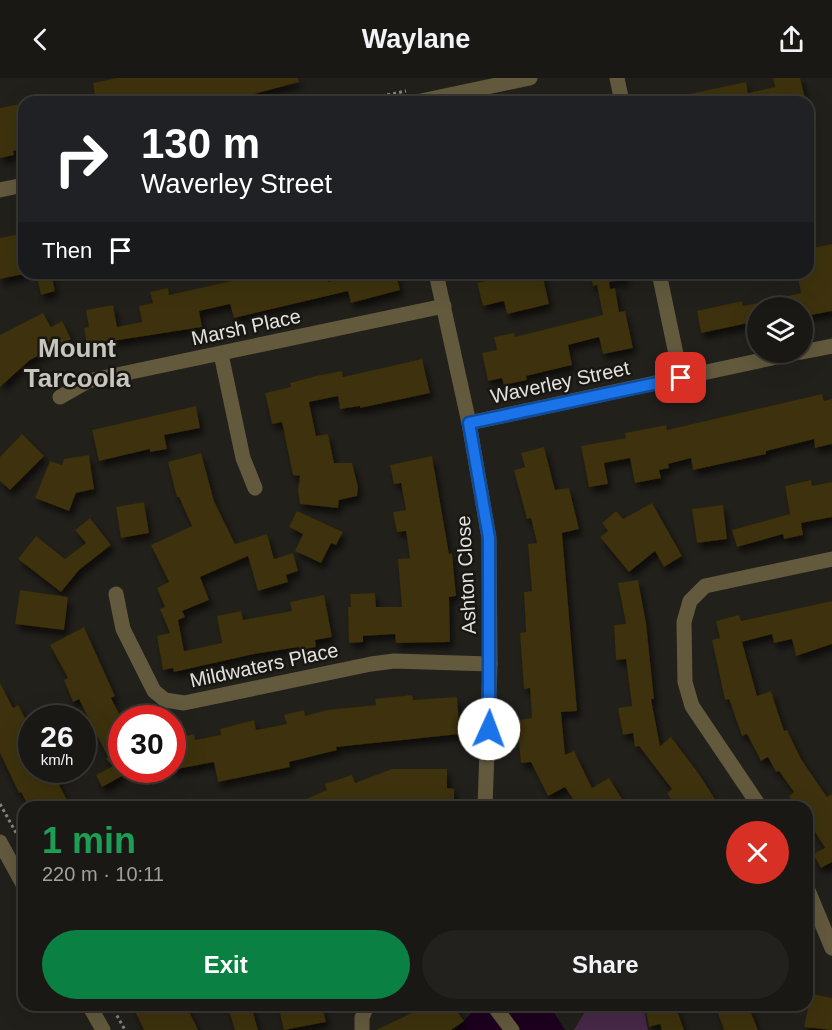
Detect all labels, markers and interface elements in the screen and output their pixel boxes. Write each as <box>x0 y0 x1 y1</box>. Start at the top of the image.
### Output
icon: back <box>24 23 57 56</box>
icon: share <box>775 23 808 56</box>
text: Waylane <box>362 24 470 54</box>
icon: right <box>42 120 120 198</box>
text: 130 m <box>141 120 260 167</box>
text: Waverley Street <box>141 169 332 199</box>
icon: arrive <box>104 234 137 267</box>
text: Then <box>42 238 92 263</box>
map controls <box>747 297 813 363</box>
button: layers <box>747 297 813 363</box>
street label: Marsh Place <box>189 305 303 349</box>
district label: Mount Tarcoola <box>24 333 131 393</box>
pin <box>655 352 706 403</box>
street label: Waverley Street <box>488 356 632 407</box>
icon: arrive <box>664 361 697 394</box>
street label: Ashton Close <box>452 515 480 635</box>
street label: Mildwaters Place <box>188 639 340 691</box>
position arrow <box>457 697 521 761</box>
speed limit sign: 30 <box>108 705 186 783</box>
text: 26 <box>40 720 74 753</box>
text: km/h <box>41 751 73 768</box>
text: 1 min <box>42 820 136 861</box>
button: close <box>726 821 789 884</box>
text: 220 m · 10:11 <box>42 863 164 885</box>
button: Exit <box>42 930 410 999</box>
button: Share <box>422 930 789 999</box>

